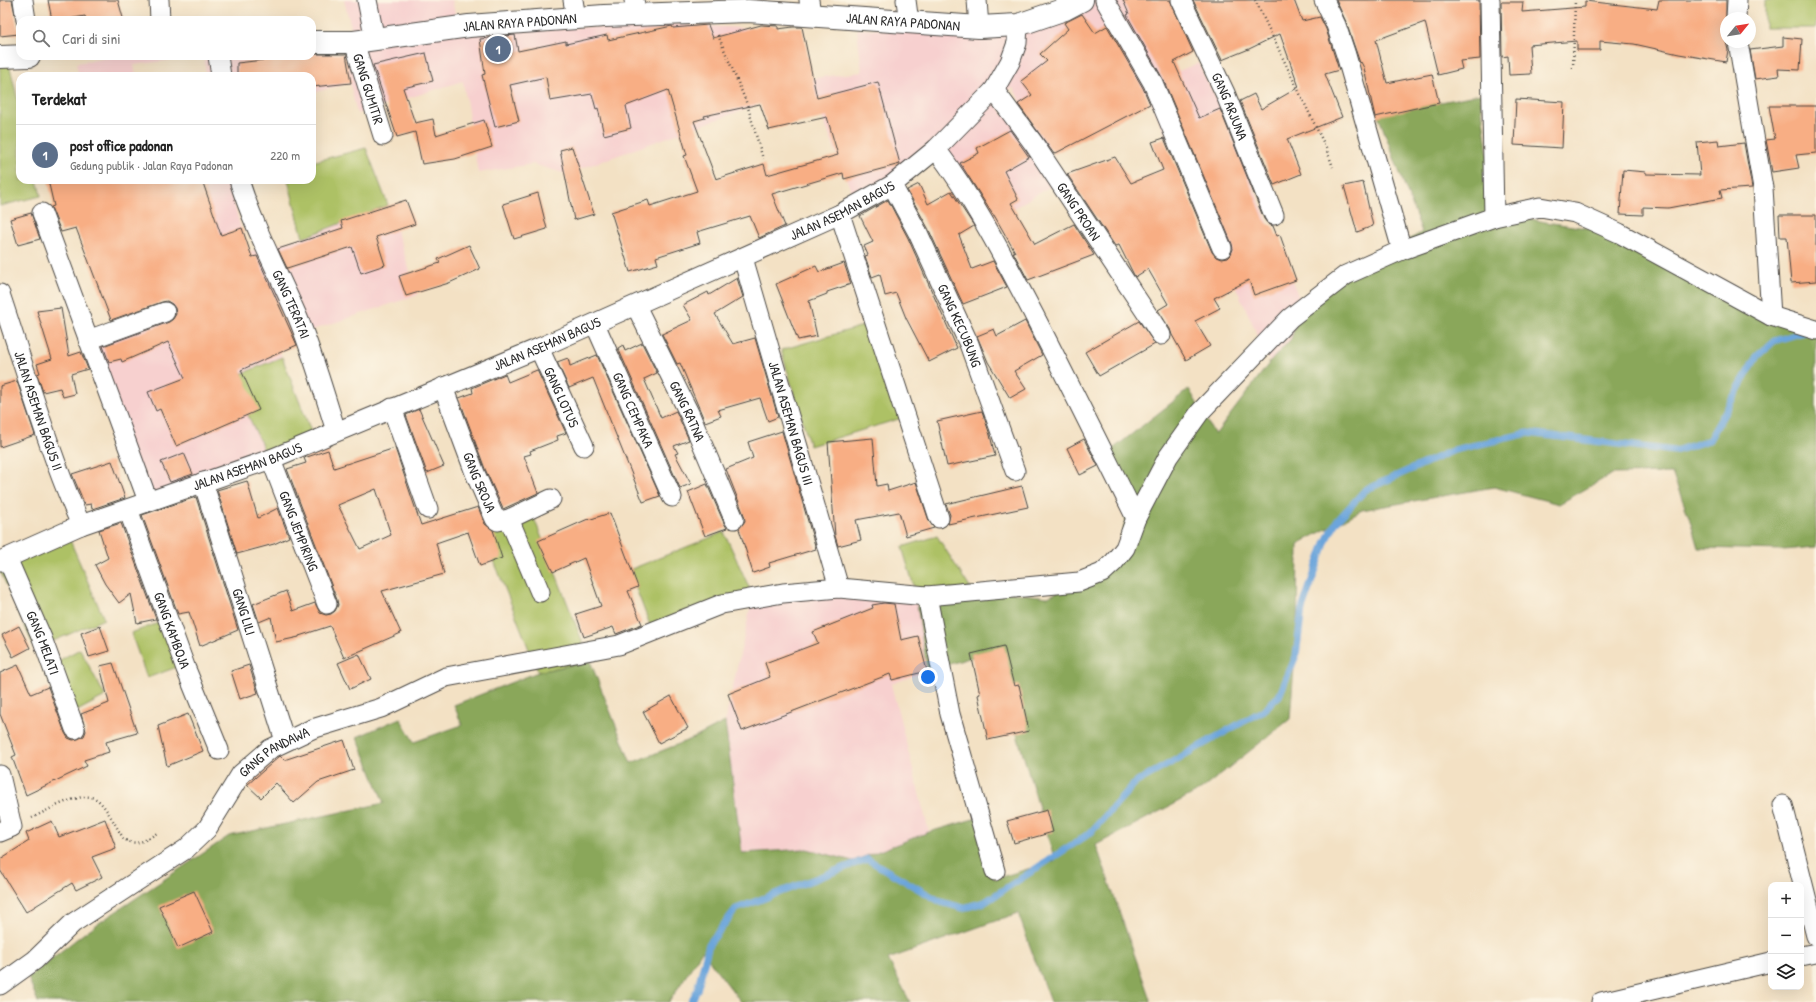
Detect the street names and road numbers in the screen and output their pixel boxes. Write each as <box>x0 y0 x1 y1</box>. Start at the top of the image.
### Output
street label: JALAN RAYA PADONAN <box>462 8 577 36</box>
street label: JALAN RAYA PADONAN <box>846 8 961 35</box>
street label: GANG GUMITIR <box>349 51 389 126</box>
street label: GANG ARJUNA <box>1208 69 1253 143</box>
street label: JALAN ASEMAN BAGUS <box>787 175 898 244</box>
street label: GANG PROAN <box>1053 178 1105 244</box>
street label: GANG TERATAI <box>268 266 315 341</box>
street label: GANG KECUBUNG <box>934 281 987 370</box>
street label: JALAN ASEMAN BAGUS <box>491 312 604 375</box>
street label: JALAN ASEMAN BAGUS II <box>10 348 68 473</box>
street label: JALAN ASEMAN BAGUS III <box>765 359 819 487</box>
street label: GANG LOTUS <box>540 363 584 431</box>
street label: GANG CEMPAKA <box>609 369 659 451</box>
street label: GANG RATNA <box>665 377 710 444</box>
street label: JALAN ASEMAN BAGUS <box>190 437 305 494</box>
street label: GANG SROJA <box>459 449 501 515</box>
street label: GANG JEMPIRING <box>275 488 323 574</box>
street label: GANG LILI <box>228 586 261 637</box>
street label: GANG KAMBOJA <box>150 589 195 671</box>
street label: GANG MELATI <box>22 607 64 677</box>
street label: GANG PANDAWA <box>234 722 312 781</box>

